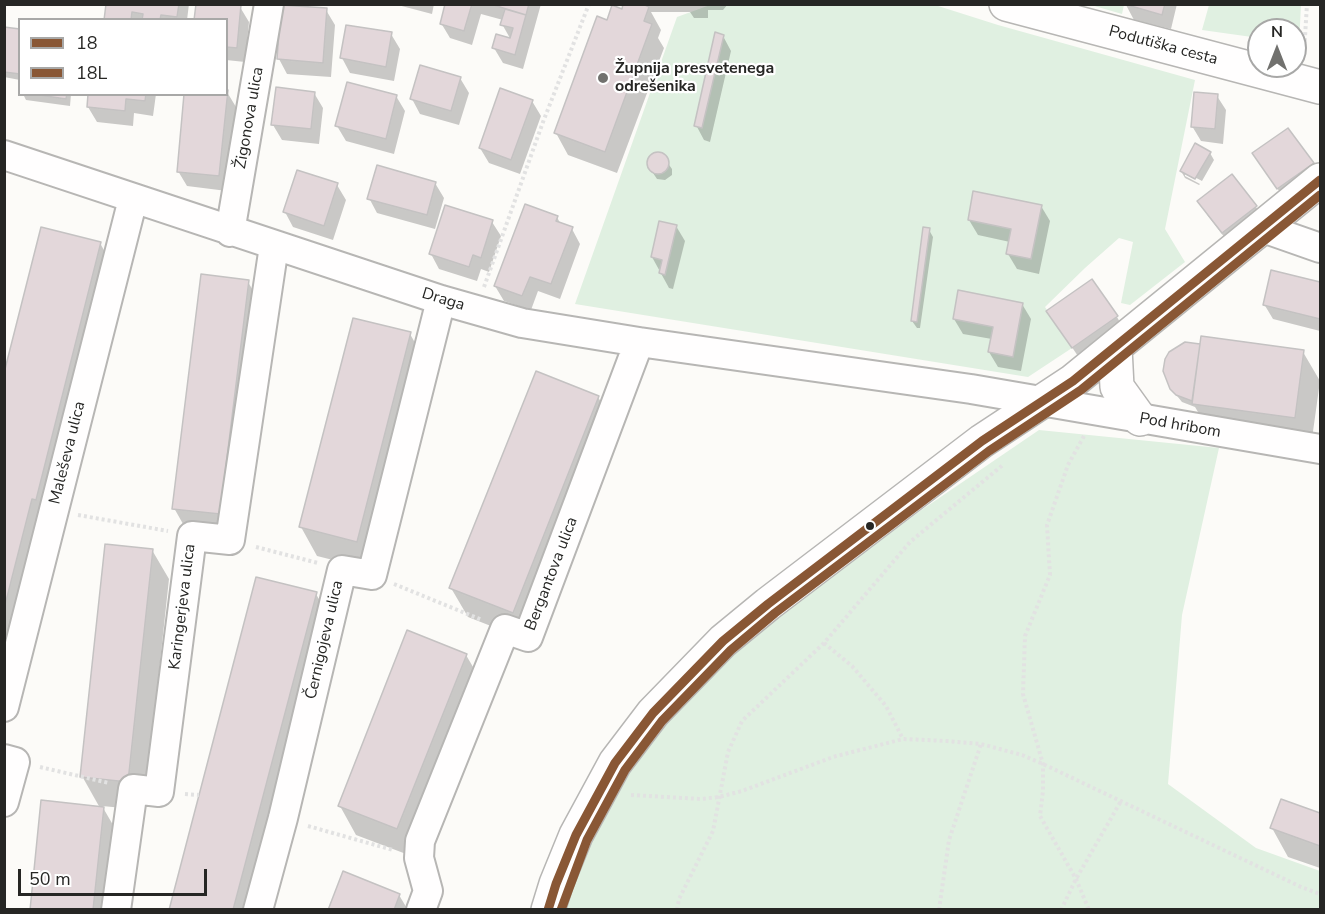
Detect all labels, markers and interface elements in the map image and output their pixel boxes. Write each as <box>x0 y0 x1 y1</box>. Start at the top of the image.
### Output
legend <box>18 18 228 96</box>
north arrow <box>1247 18 1307 78</box>
text: N <box>1271 21 1283 43</box>
street label: Podutiška cesta <box>1106 22 1220 70</box>
text: 18 <box>76 31 98 55</box>
place label: Župnija presvetenega odrešenika <box>615 59 774 97</box>
text: 18L <box>76 61 107 85</box>
street label: Žigonova ulica <box>232 66 268 170</box>
marker: Župnija presvetenega odrešenika <box>596 71 610 85</box>
street label: Draga <box>419 284 467 316</box>
street label: Maleševa ulica <box>46 400 90 506</box>
street label: Pod hribom <box>1138 409 1222 443</box>
street label: Bergantova ulica <box>522 514 582 634</box>
unlabelled marker <box>864 520 876 532</box>
street label: Karingerjeva ulica <box>166 543 200 671</box>
street label: Černigojeva ulica <box>302 579 348 701</box>
scale bar <box>21 857 210 895</box>
text: 50 m <box>29 867 71 891</box>

